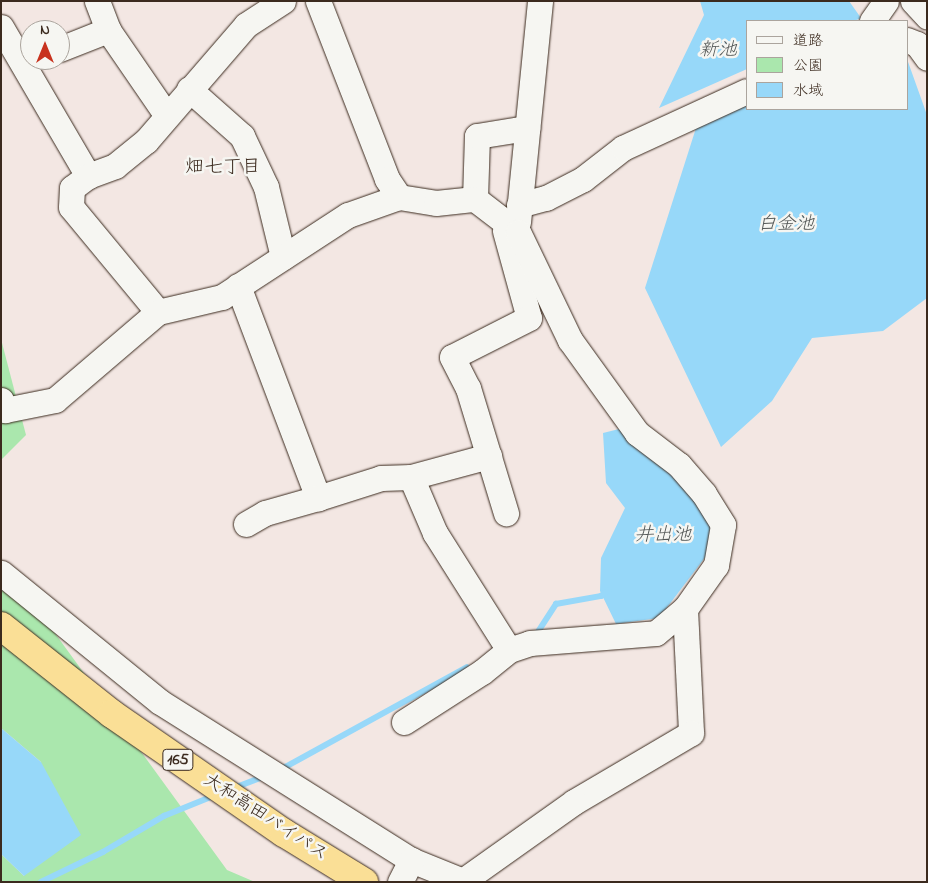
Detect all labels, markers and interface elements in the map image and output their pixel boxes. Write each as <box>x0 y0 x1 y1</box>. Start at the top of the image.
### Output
north arrow <box>20 20 70 70</box>
text: N <box>40 20 50 41</box>
legend <box>746 20 908 110</box>
text: 道路 <box>793 30 823 52</box>
water label: 新池 <box>699 40 737 62</box>
text: 公園 <box>793 55 823 77</box>
text: 水域 <box>793 80 823 102</box>
district label: 畑七丁目 <box>185 157 261 179</box>
water label: 白金池 <box>758 214 814 236</box>
water label: 井出池 <box>635 525 691 547</box>
road number: 165 <box>162 746 194 774</box>
street label: 大和高田バイパス <box>199 770 331 866</box>

